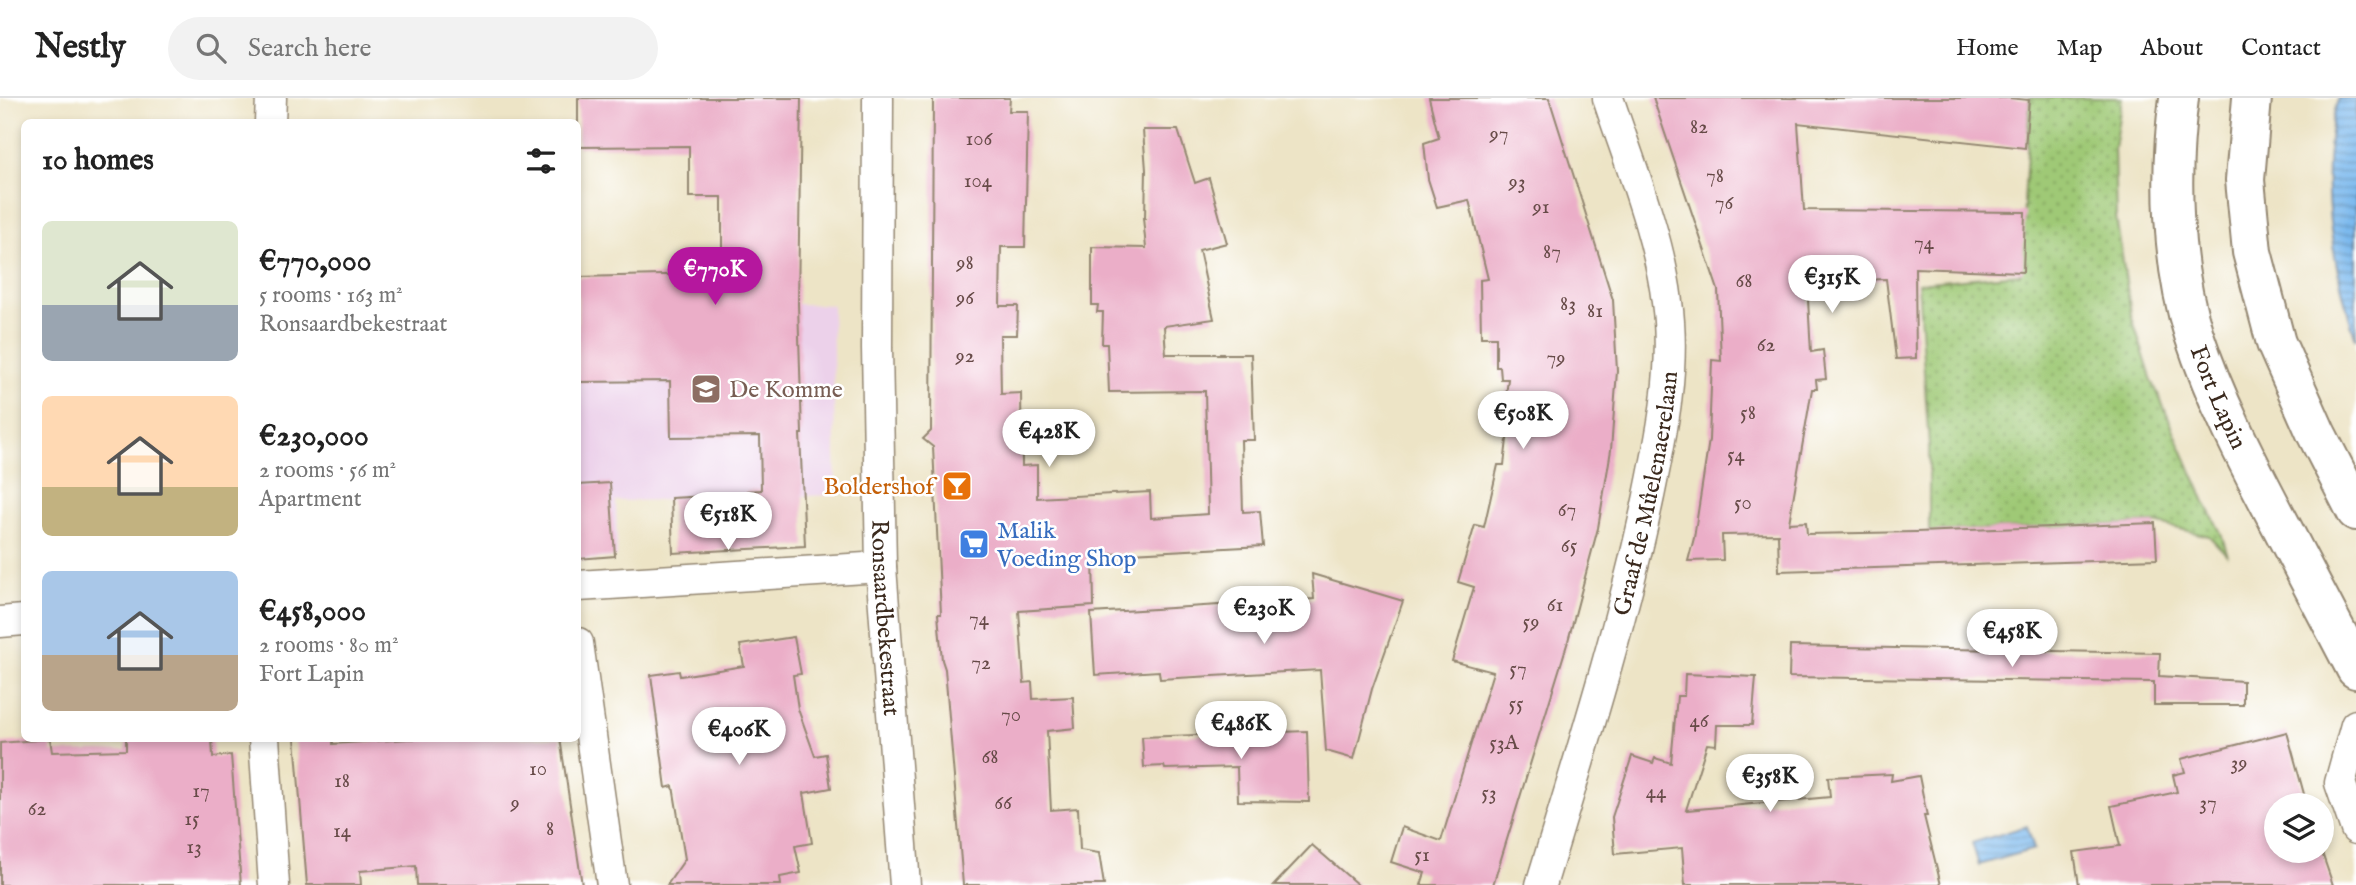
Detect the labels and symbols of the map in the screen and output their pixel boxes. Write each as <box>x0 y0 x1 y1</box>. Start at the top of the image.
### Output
house number: 82 <box>1690 114 1708 141</box>
house number: 97 <box>1489 121 1509 148</box>
house number: 106 <box>966 126 994 153</box>
house number: 78 <box>1706 163 1724 190</box>
house number: 104 <box>964 168 993 195</box>
house number: 93 <box>1507 169 1526 196</box>
house number: 76 <box>1715 190 1734 217</box>
house number: 91 <box>1532 194 1549 221</box>
house number: 74 <box>1914 230 1935 257</box>
house number: 87 <box>1543 239 1561 266</box>
pin: €770K <box>666 248 764 307</box>
house number: 98 <box>955 250 974 277</box>
pin: €315K <box>1783 256 1881 315</box>
house number: 68 <box>1735 268 1753 295</box>
house number: 96 <box>955 285 975 312</box>
house number: 83 <box>1560 291 1576 318</box>
house number: 81 <box>1587 298 1603 325</box>
house number: 62 <box>1757 332 1776 359</box>
street label: Fort Lapin <box>2182 342 2253 455</box>
house number: 92 <box>954 343 975 370</box>
house number: 79 <box>1547 345 1566 372</box>
street label: Graaf de Mûelenaerelaan <box>1607 370 1686 619</box>
school or university icon: De Komme <box>689 372 723 406</box>
place label: De Komme <box>729 375 843 406</box>
pin: €508K <box>1474 392 1572 451</box>
house number: 58 <box>1740 400 1756 427</box>
pin: €428K <box>1000 410 1098 469</box>
house number: 54 <box>1727 442 1746 469</box>
bar icon: Boldershof <box>940 469 974 503</box>
place label: Boldershof <box>823 472 938 503</box>
house number: 50 <box>1734 490 1752 517</box>
pin: €518K <box>679 492 777 552</box>
house number: 67 <box>1558 497 1576 524</box>
place label: Malik Voeding Shop <box>996 516 1137 575</box>
street label: Ronsaardbekestraat <box>863 519 906 717</box>
supermarket icon: Malik Voeding Shop <box>957 527 991 561</box>
house number: 65 <box>1561 533 1578 560</box>
pin: €230K <box>1215 587 1313 646</box>
house number: 61 <box>1547 592 1563 619</box>
house number: 74 <box>969 606 990 633</box>
house number: 59 <box>1523 609 1539 636</box>
pin: €458K <box>1963 610 2061 669</box>
house number: 72 <box>971 650 991 677</box>
house number: 57 <box>1509 656 1527 683</box>
house number: 55 <box>1508 691 1524 718</box>
house number: 70 <box>1001 702 1021 729</box>
pin: €486K <box>1192 702 1290 761</box>
pin: €406K <box>690 708 788 767</box>
house number: 46 <box>1689 708 1710 735</box>
house number: 53A <box>1489 730 1520 757</box>
house number: 68 <box>981 744 999 771</box>
house number: 39 <box>2230 750 2248 777</box>
pin: €358K <box>1721 754 1819 814</box>
house number: 10 <box>529 756 547 783</box>
house number: 18 <box>334 768 350 795</box>
house number: 17 <box>192 778 210 805</box>
house number: 44 <box>1646 779 1667 806</box>
house number: 53 <box>1481 780 1497 807</box>
house number: 9 <box>509 790 520 817</box>
house number: 66 <box>994 790 1013 817</box>
house number: 37 <box>2199 790 2217 817</box>
house number: 62 <box>28 796 47 823</box>
house number: 15 <box>184 806 200 833</box>
house number: 8 <box>546 816 554 843</box>
house number: 14 <box>333 818 352 845</box>
house number: 13 <box>186 834 202 861</box>
house number: 51 <box>1414 842 1430 869</box>

